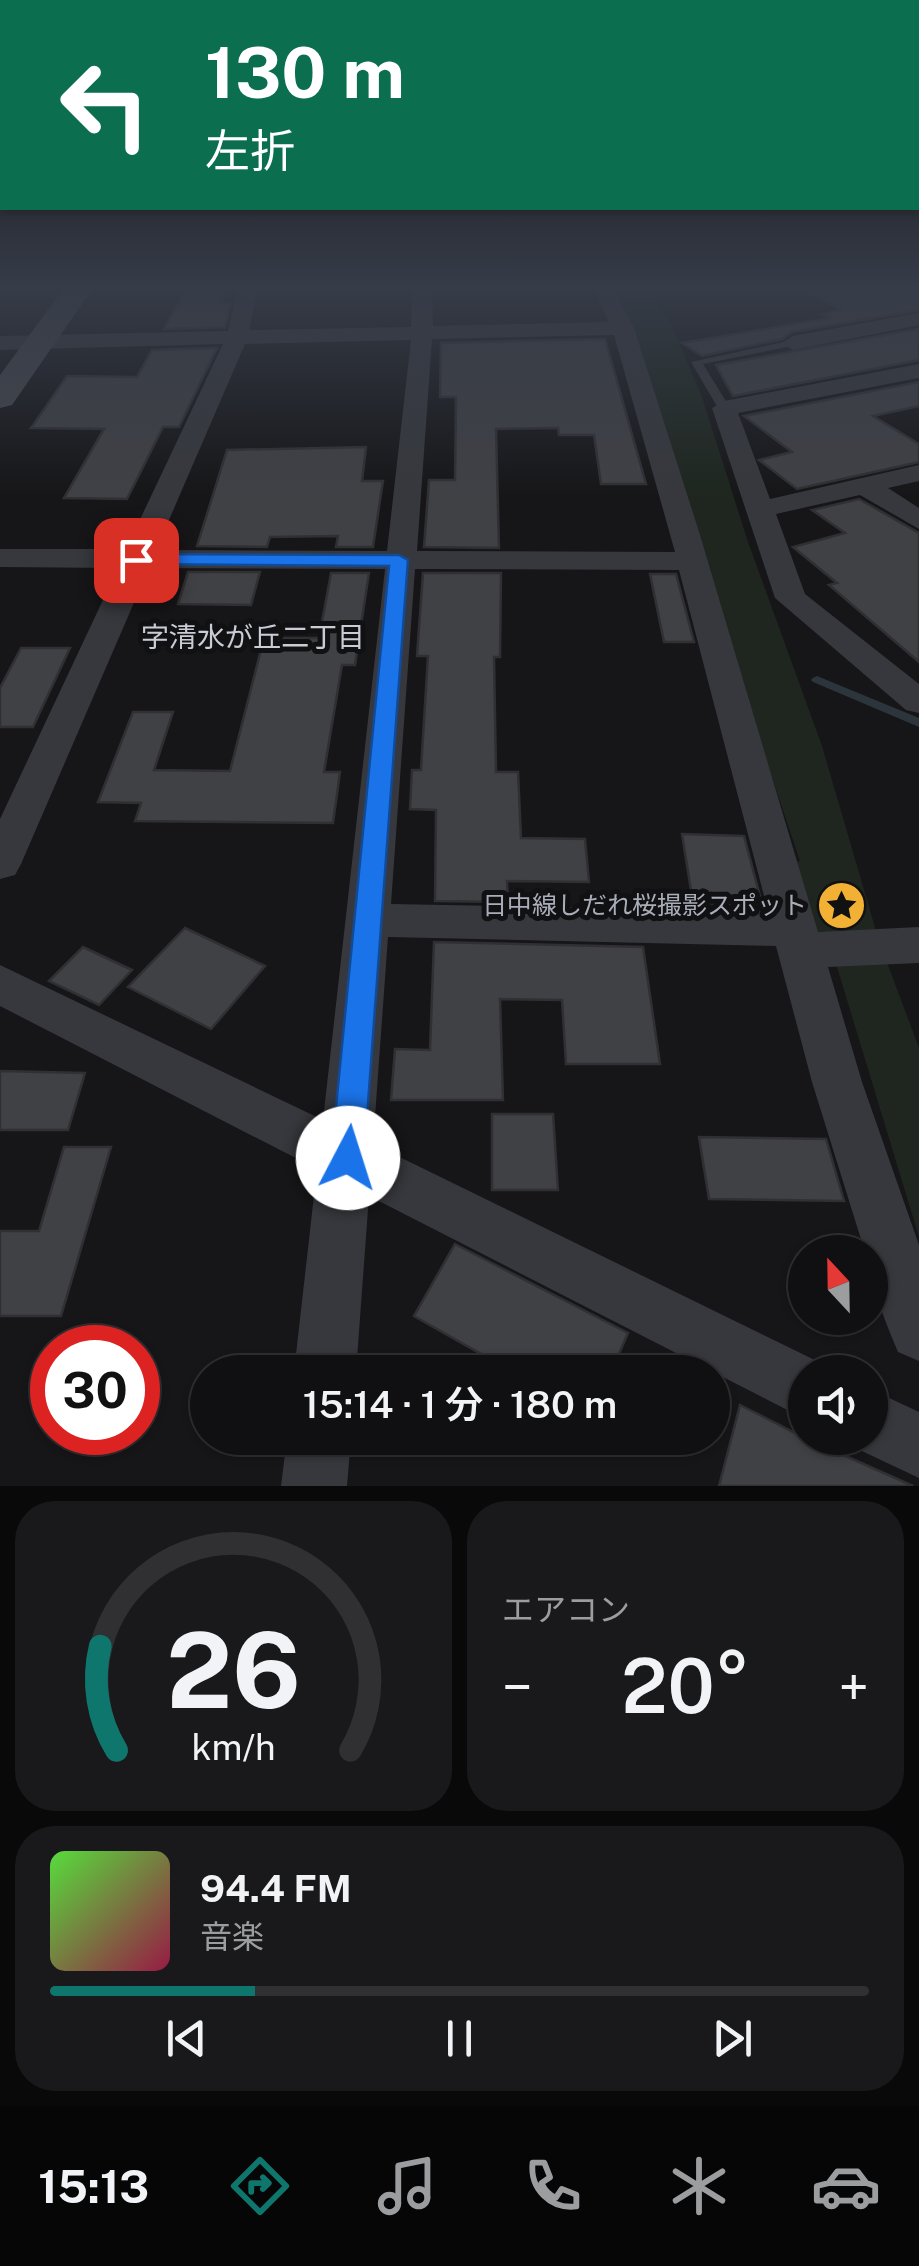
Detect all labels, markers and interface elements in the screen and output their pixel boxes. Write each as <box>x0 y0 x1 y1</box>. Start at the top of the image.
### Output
text: 130 m <box>205 31 405 114</box>
icon: left <box>40 40 170 170</box>
text: 左折 <box>205 124 295 177</box>
pin <box>94 518 179 603</box>
icon: arrive <box>109 533 164 588</box>
district label: 字清水が丘二丁目 <box>141 620 365 653</box>
place icon: 日中線しだれ桜撮影スポット <box>816 879 868 931</box>
place label: 日中線しだれ桜撮影スポット <box>482 890 807 920</box>
position arrow <box>296 1106 400 1210</box>
north arrow <box>788 1235 888 1335</box>
map controls <box>788 1235 888 1455</box>
speed limit sign: 30 <box>30 1325 160 1455</box>
button: sound <box>788 1355 888 1455</box>
text: 15:14 · 1 分 · 180 m <box>303 1382 617 1427</box>
text: エアコン <box>502 1591 630 1628</box>
text: 26 <box>166 1609 301 1731</box>
text: 20° <box>621 1642 750 1730</box>
text: − <box>502 1655 533 1719</box>
text: + <box>838 1655 869 1719</box>
text: km/h <box>191 1726 276 1768</box>
text: 94.4 FM <box>200 1866 352 1911</box>
text: 音楽 <box>200 1918 264 1955</box>
icon: previous <box>159 2011 214 2066</box>
icon: pause <box>432 2011 487 2066</box>
icon: next <box>705 2011 760 2066</box>
icon: directions <box>225 2151 295 2221</box>
icon: music <box>372 2151 442 2221</box>
icon: phone <box>518 2151 588 2221</box>
icon: climate <box>664 2151 734 2221</box>
icon: car <box>811 2151 881 2221</box>
text: 15:13 <box>38 2160 149 2213</box>

